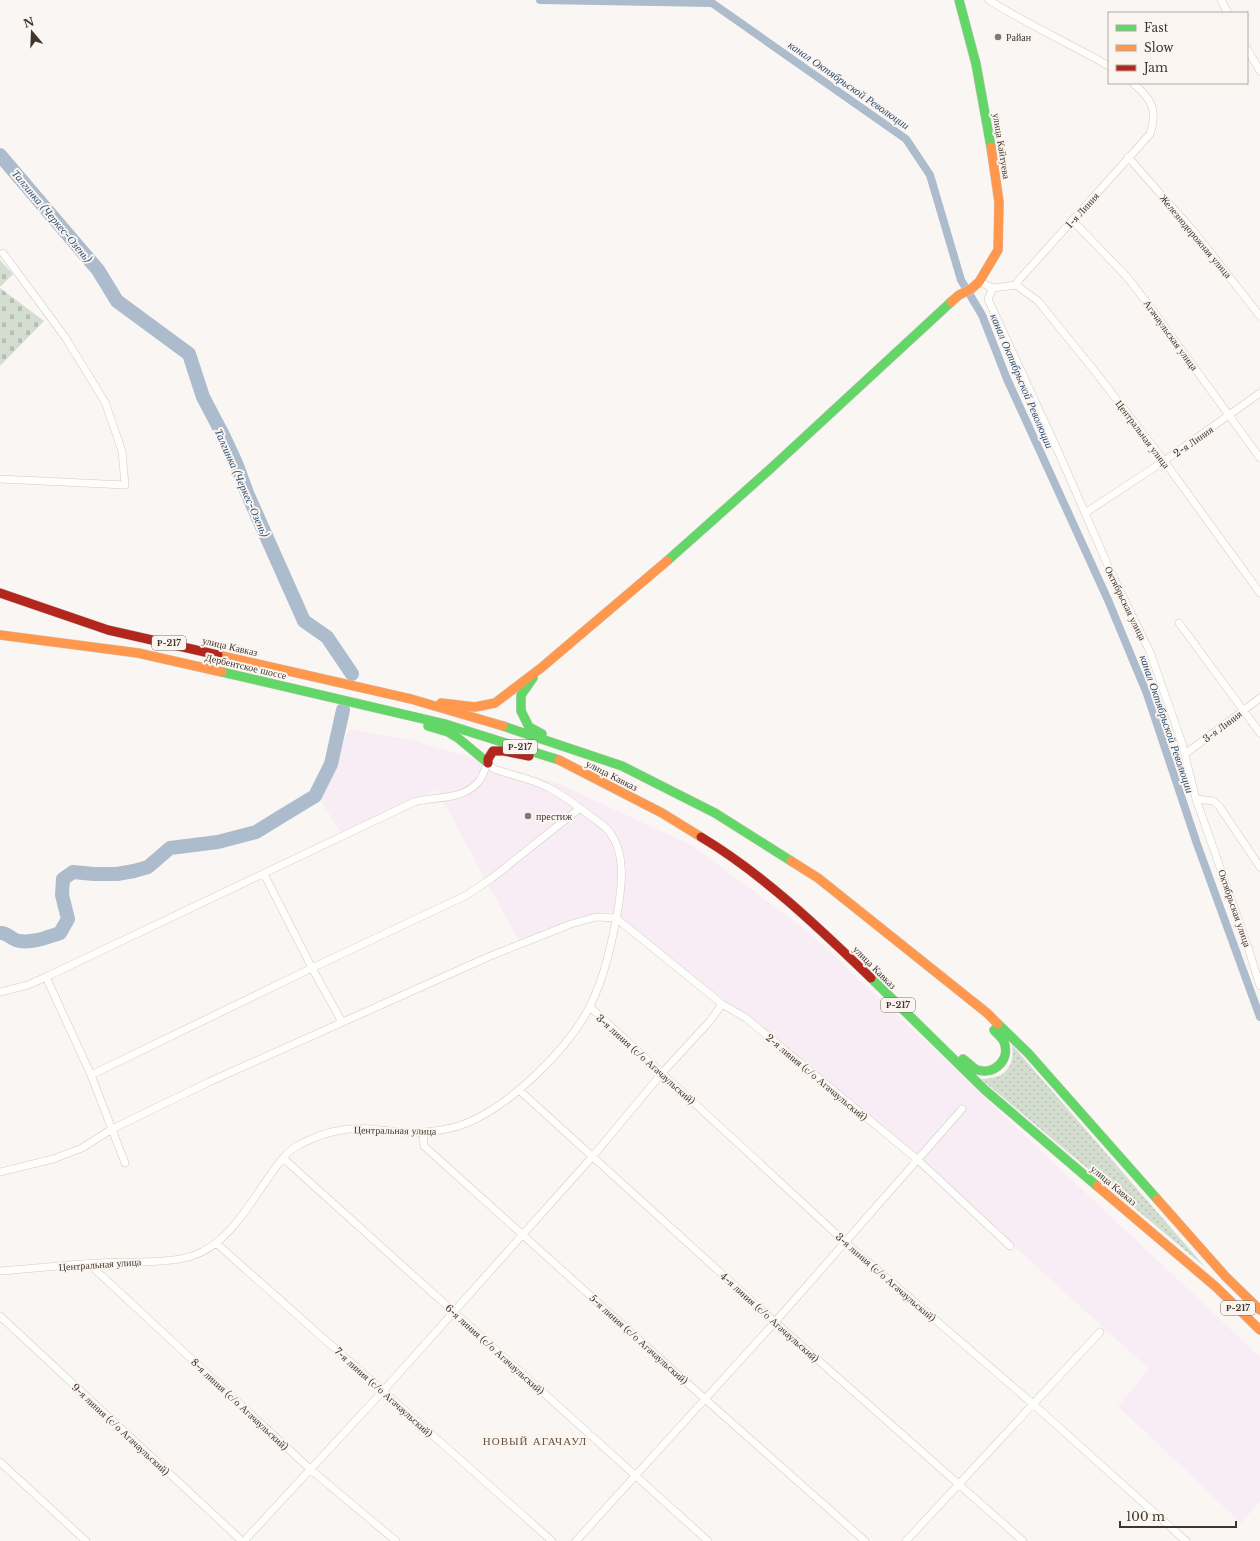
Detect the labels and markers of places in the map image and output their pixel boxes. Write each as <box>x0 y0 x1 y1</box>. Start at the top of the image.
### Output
place label: Райан <box>1006 31 1032 44</box>
marker: Райан <box>993 32 1003 42</box>
place label: престиж <box>536 810 572 823</box>
marker: престиж <box>523 811 533 821</box>

